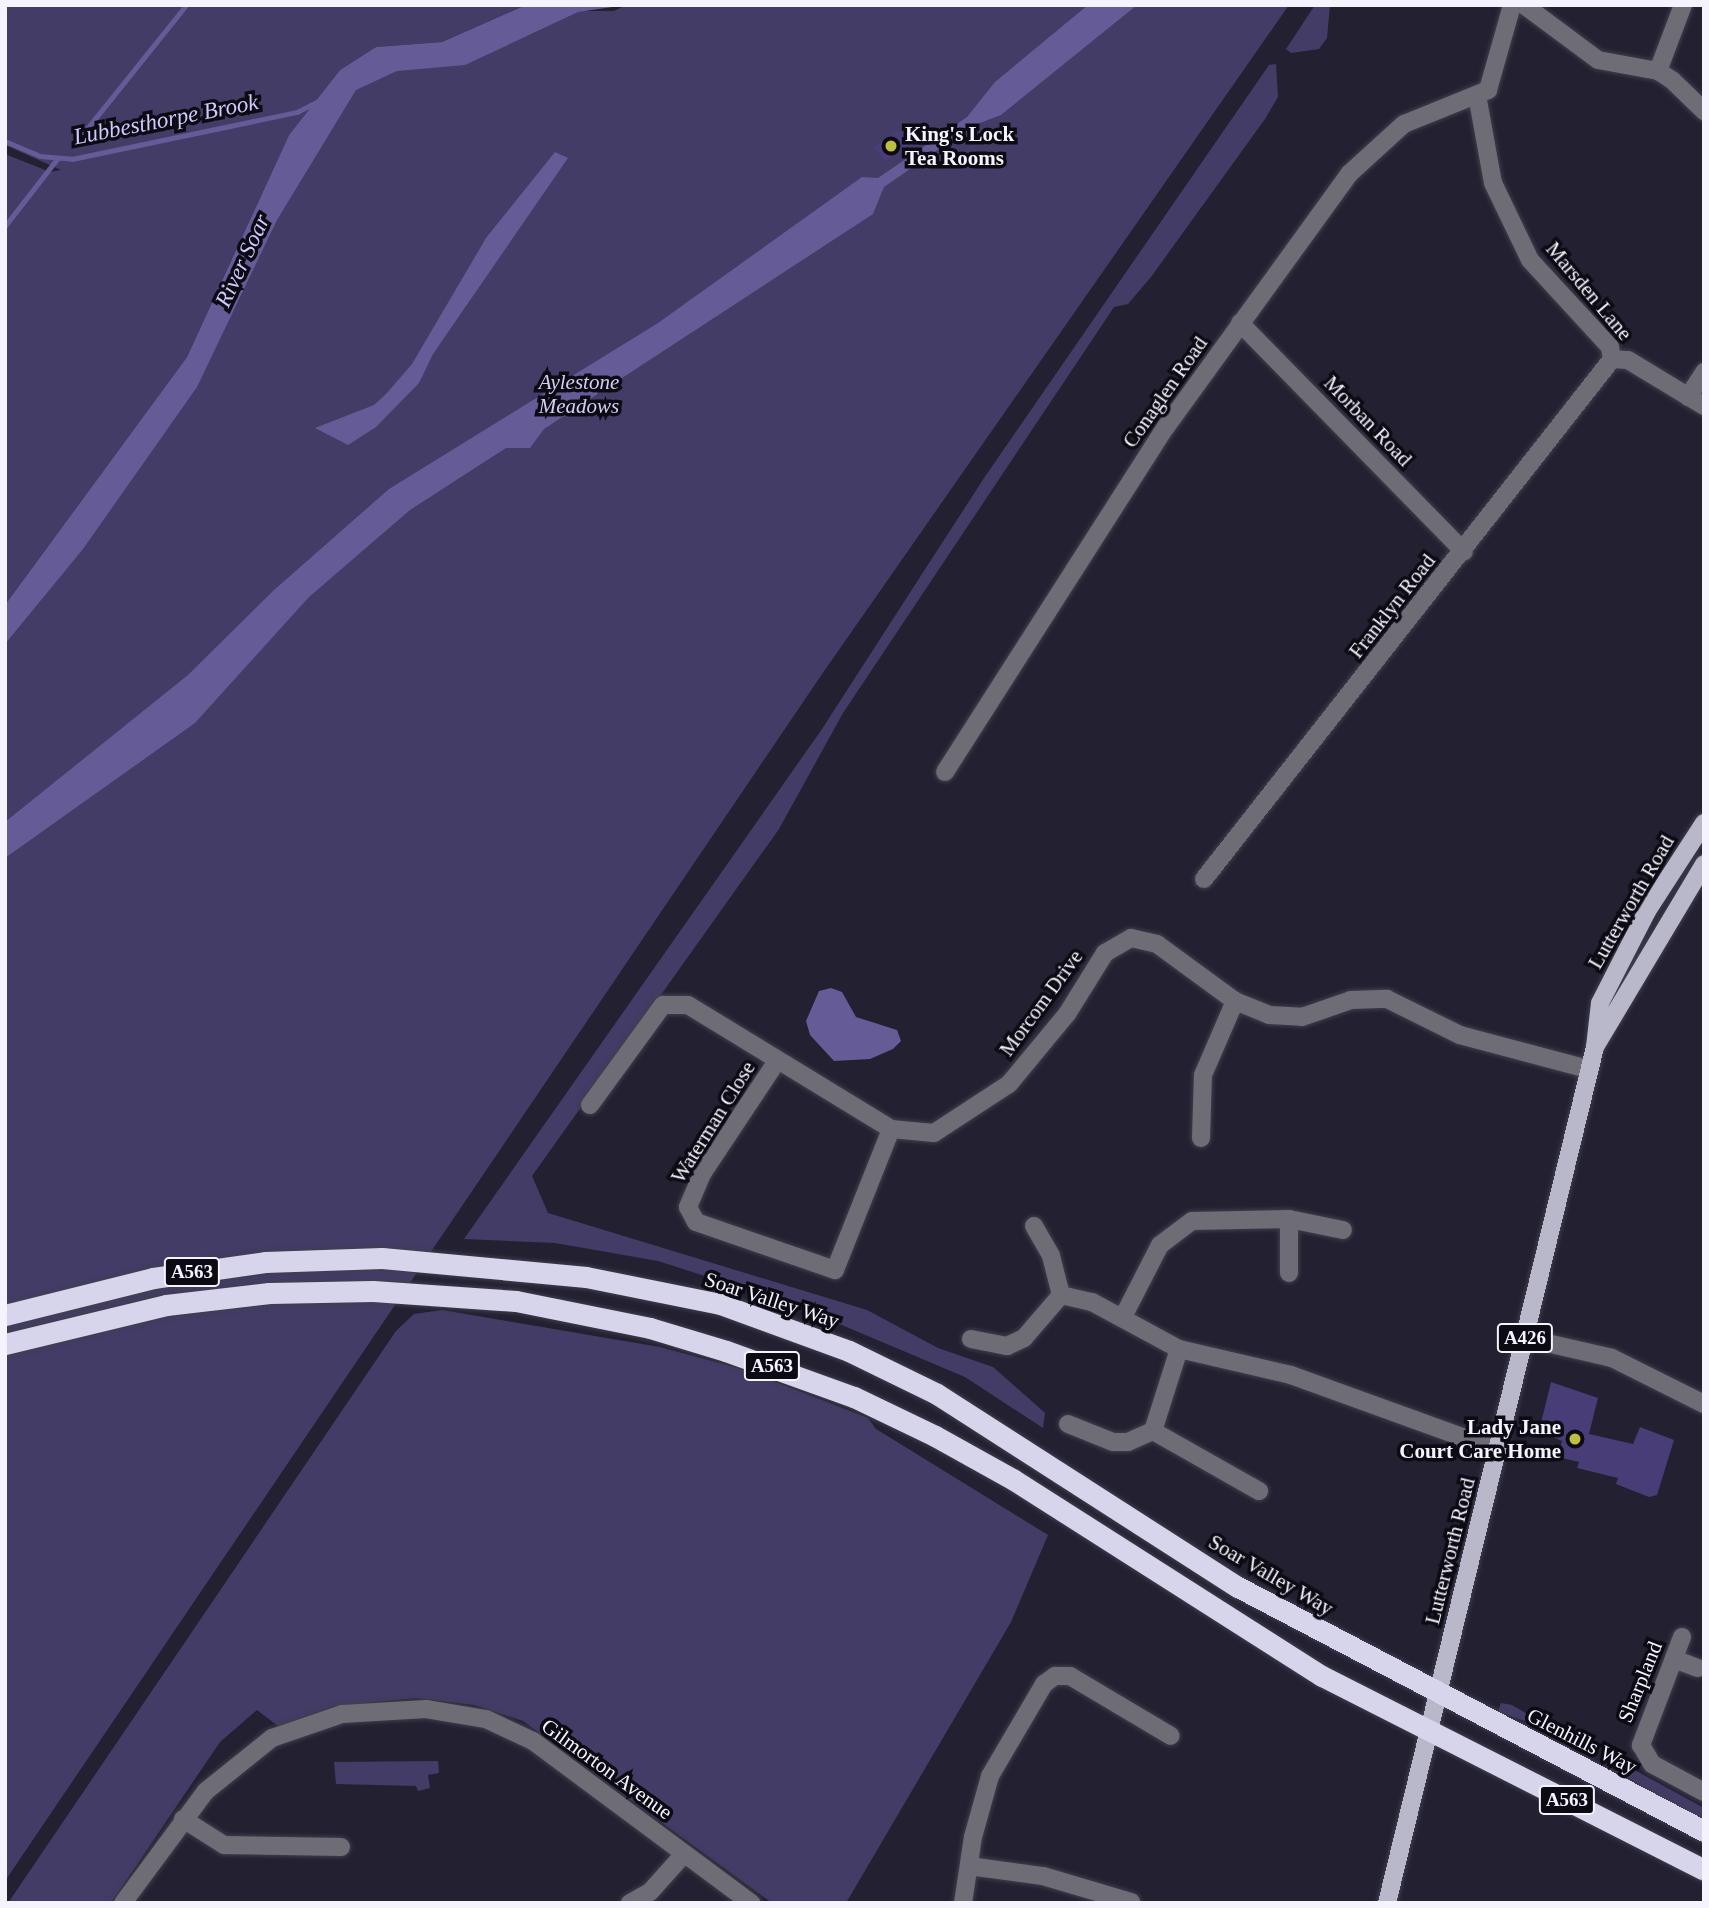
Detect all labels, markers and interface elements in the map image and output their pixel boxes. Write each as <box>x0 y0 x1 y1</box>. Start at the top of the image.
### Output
water label: Lubbesthorpe Brook <box>71 89 261 151</box>
place label: King's Lock Tea Rooms <box>905 121 1014 171</box>
marker: King's Lock Tea Rooms <box>883 138 899 154</box>
water label: River Soar <box>210 210 276 312</box>
street label: Marsden Lane <box>1541 237 1637 345</box>
street label: Conaglen Road <box>1117 332 1213 452</box>
park label: Aylestone Meadows <box>539 369 619 419</box>
street label: Morban Road <box>1319 371 1417 471</box>
street label: Franklyn Road <box>1343 549 1441 663</box>
street label: Lutterworth Road <box>1583 831 1679 973</box>
street label: Morcom Drive <box>994 945 1088 1061</box>
street label: Waterman Close <box>666 1056 760 1188</box>
road number: A563 <box>162 1256 222 1288</box>
street label: Soar Valley Way <box>701 1266 843 1334</box>
road number: A426 <box>1495 1322 1555 1354</box>
road number: A563 <box>742 1350 802 1382</box>
place label: Lady Jane Court Care Home <box>1399 1414 1561 1464</box>
marker: Lady Jane Court Care Home <box>1567 1431 1583 1447</box>
street label: Lutterworth Road <box>1420 1475 1480 1627</box>
street label: Soar Valley Way <box>1204 1529 1338 1621</box>
street label: Sharpland <box>1612 1638 1668 1726</box>
street label: Glenhills Way <box>1523 1702 1641 1780</box>
street label: Gilmorton Avenue <box>536 1713 678 1825</box>
road number: A563 <box>1537 1784 1597 1816</box>

